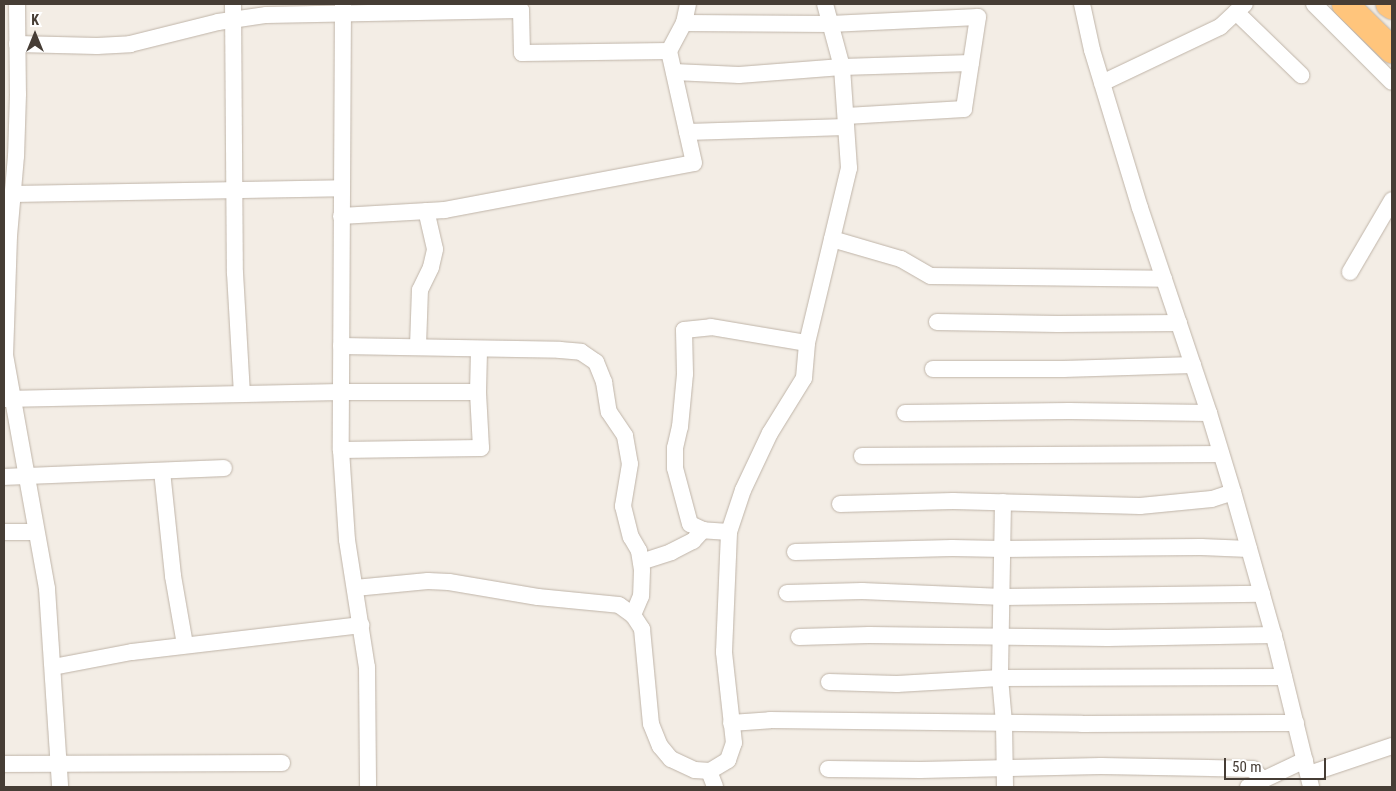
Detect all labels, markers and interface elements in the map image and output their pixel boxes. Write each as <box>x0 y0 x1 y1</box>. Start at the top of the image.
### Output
north arrow <box>10 10 60 60</box>
text: K <box>31 12 39 28</box>
scale bar <box>1226 748 1328 780</box>
text: 50 m <box>1232 758 1262 776</box>

